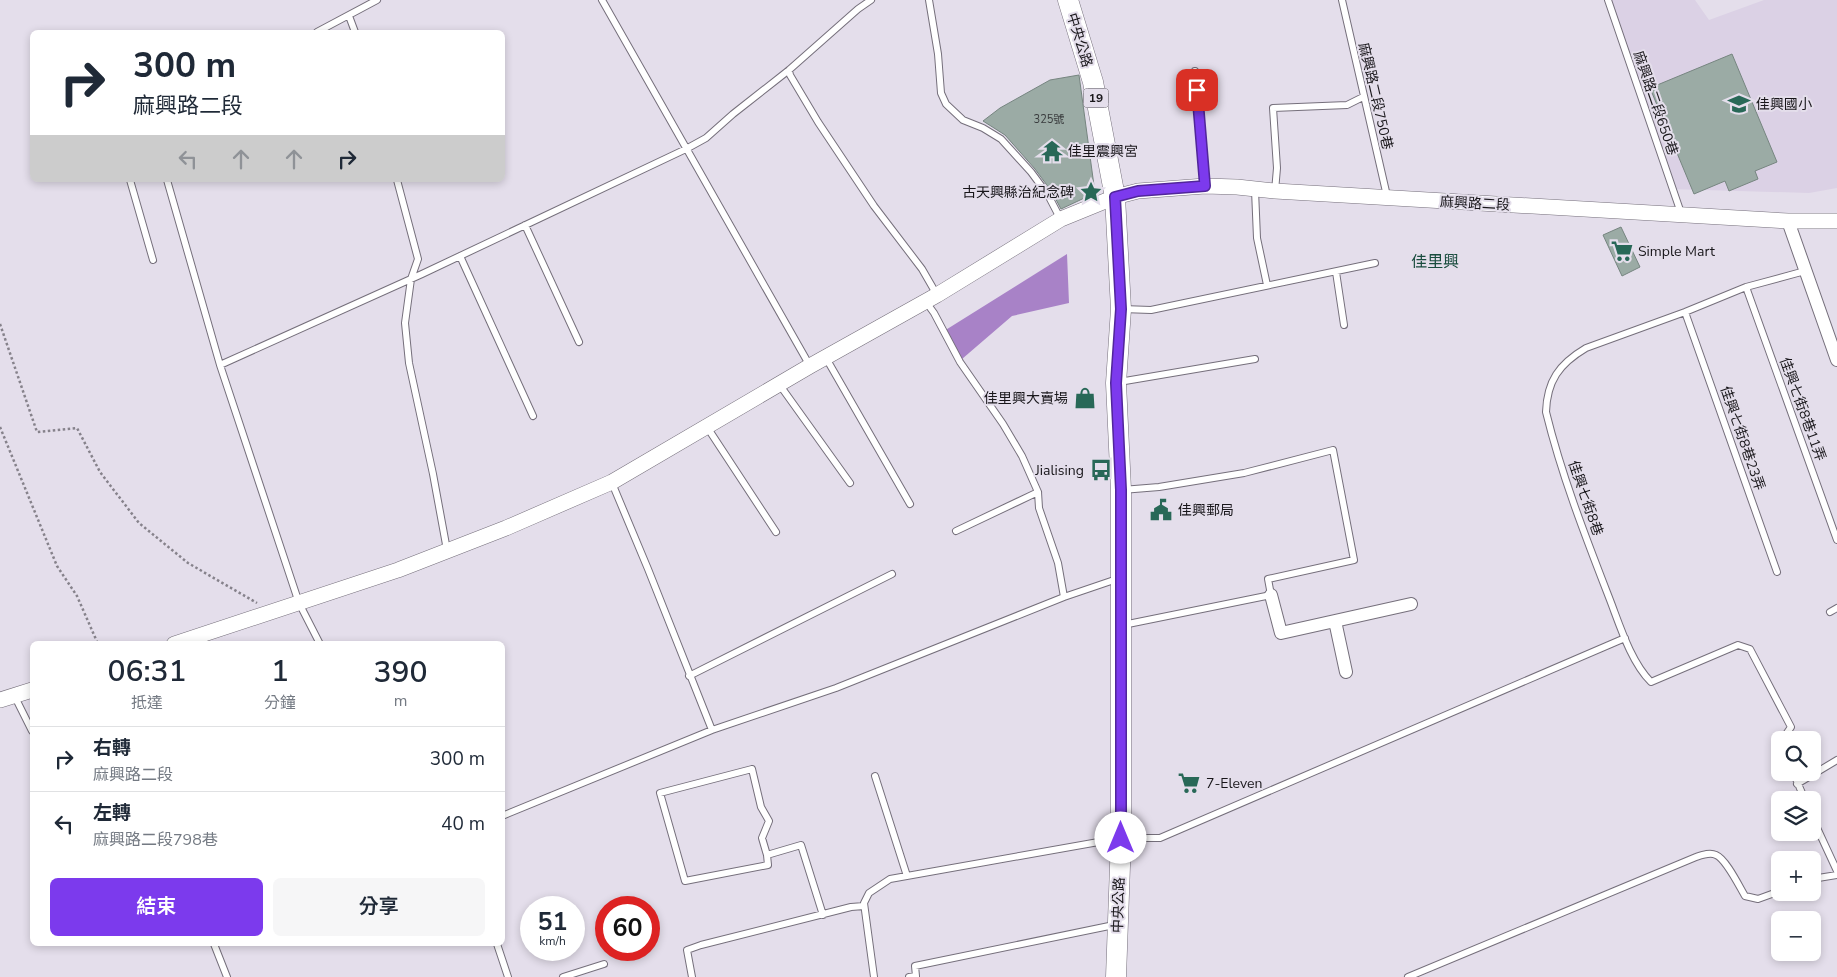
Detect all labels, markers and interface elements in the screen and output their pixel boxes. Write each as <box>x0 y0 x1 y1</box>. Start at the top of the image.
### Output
street label: 中央公路 <box>1062 11 1097 70</box>
street label: 麻興路二段750巷 <box>1354 41 1397 151</box>
text: 300 m <box>133 42 236 89</box>
street label: 麻興路二段650巷 <box>1629 48 1682 158</box>
icon: right <box>50 50 115 115</box>
pin <box>1176 69 1218 111</box>
icon: arrive <box>1183 76 1211 104</box>
road number: 19 <box>1084 89 1108 108</box>
text: 麻興路二段 <box>133 91 243 121</box>
school or university icon: 佳興國小 <box>1726 91 1752 117</box>
place label: 佳興國小 <box>1756 95 1812 114</box>
house number: 325號 <box>1034 112 1064 127</box>
temple icon: 佳里震興宮 <box>1039 138 1065 164</box>
place label: 佳里震興宮 <box>1068 142 1138 161</box>
icon: left <box>174 145 202 173</box>
icon: ahead <box>227 145 255 173</box>
icon: ahead <box>280 145 308 173</box>
icon: right <box>333 145 361 173</box>
place icon: 古天興縣治紀念碑 <box>1078 179 1104 205</box>
place label: 古天興縣治紀念碑 <box>962 183 1074 202</box>
street label: 麻興路二段 <box>1440 192 1510 215</box>
supermarket icon: Simple Mart <box>1609 238 1635 264</box>
place label: Simple Mart <box>1638 242 1715 261</box>
district label: 佳里興 <box>1411 251 1459 273</box>
street label: 佳興七街8巷11弄 <box>1775 355 1830 464</box>
street label: 佳興七街8巷23弄 <box>1716 383 1769 493</box>
shop icon: 佳里興大賣場 <box>1072 385 1098 411</box>
place label: 佳里興大賣場 <box>984 389 1068 408</box>
bus stop icon: Jialising <box>1088 457 1114 483</box>
street label: 佳興七街8巷 <box>1564 458 1607 538</box>
place label: Jialising <box>1034 461 1084 480</box>
public building icon: 佳興郵局 <box>1148 497 1174 523</box>
place label: 佳興郵局 <box>1178 501 1234 520</box>
text: 06:31 <box>107 651 187 692</box>
text: 1 <box>271 651 289 692</box>
text: 390 <box>374 652 428 693</box>
text: m <box>394 690 407 712</box>
text: 抵達 <box>131 692 163 714</box>
text: 分鐘 <box>264 692 296 714</box>
map controls <box>1771 731 1821 961</box>
button: search <box>1771 731 1821 781</box>
text: 右轉 <box>93 735 131 761</box>
icon: right <box>50 745 78 773</box>
text: 300 m <box>430 746 485 772</box>
text: 麻興路二段 <box>93 764 173 786</box>
supermarket icon: 7-Eleven <box>1176 770 1202 796</box>
place label: 7-Eleven <box>1206 774 1262 793</box>
button: layers <box>1771 791 1821 841</box>
text: 左轉 <box>93 800 131 826</box>
icon: left <box>50 810 78 838</box>
text: 40 m <box>441 811 485 837</box>
position arrow <box>1094 811 1146 863</box>
text: 麻興路二段798巷 <box>93 829 218 851</box>
button: + <box>1771 851 1821 901</box>
street label: 中央公路 <box>1108 877 1129 933</box>
button: 結束 <box>50 878 263 936</box>
button: 分享 <box>273 878 485 936</box>
speed limit sign: 60 <box>595 896 660 961</box>
text: 51 <box>537 905 568 939</box>
button: − <box>1771 911 1821 961</box>
text: km/h <box>539 933 566 949</box>

